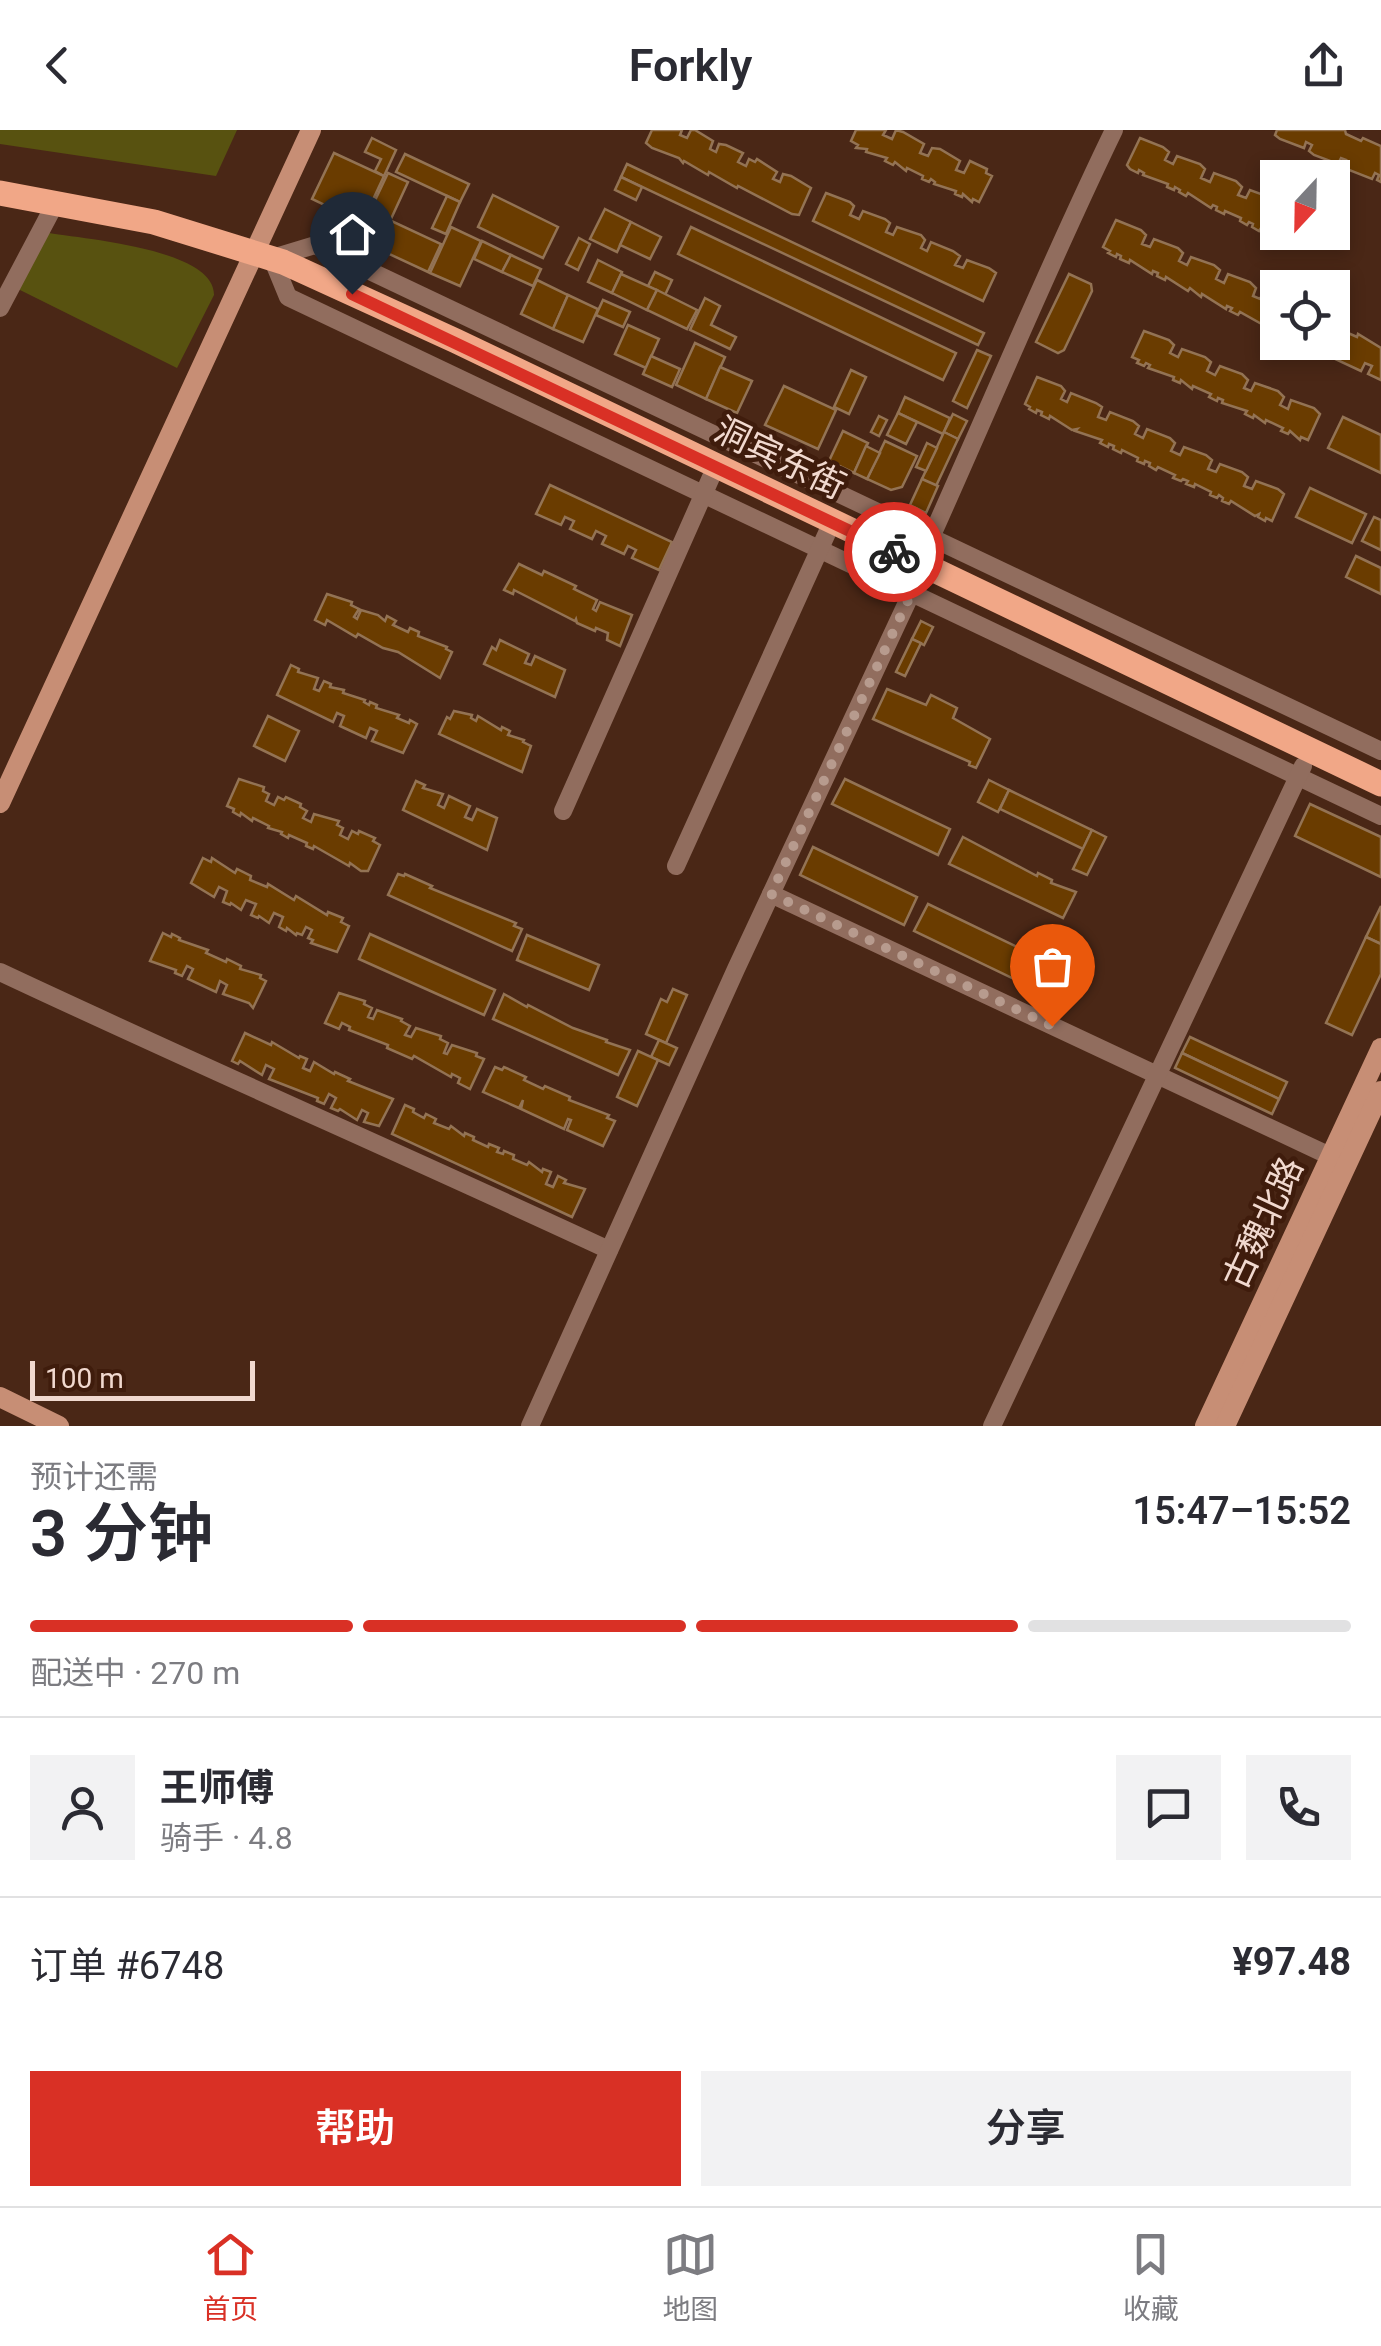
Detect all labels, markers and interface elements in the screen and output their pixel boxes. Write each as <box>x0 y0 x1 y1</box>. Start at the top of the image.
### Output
icon: back <box>30 38 85 93</box>
icon: share <box>1296 38 1351 93</box>
text: Forkly <box>629 39 752 92</box>
north arrow <box>1260 160 1350 250</box>
map controls <box>1260 160 1350 360</box>
pin <box>310 192 395 295</box>
icon: home <box>325 207 380 262</box>
button: locate <box>1260 270 1350 360</box>
street label: 洞宾东街 <box>708 409 852 508</box>
courier <box>844 502 944 602</box>
icon: bike <box>867 525 922 580</box>
pin <box>1010 924 1095 1027</box>
icon: bag <box>1025 939 1080 994</box>
street label: 古魏北路 <box>1215 1151 1312 1295</box>
scale bar <box>30 1356 255 1400</box>
text: 100 m <box>45 1362 124 1395</box>
text: 预计还需 <box>30 1458 158 1496</box>
text: 15:47–15:52 <box>1132 1489 1351 1533</box>
text: 3 分钟 <box>30 1496 213 1572</box>
text: 配送中 · 270 m <box>30 1654 240 1692</box>
button: person <box>30 1755 135 1860</box>
button: chat <box>1116 1755 1221 1860</box>
button: phone <box>1246 1755 1351 1860</box>
text: 王师傅 <box>160 1766 274 1810</box>
text: 骑手 · 4.8 <box>160 1819 293 1857</box>
text: ¥97.48 <box>1232 1940 1351 1984</box>
text: 订单 #6748 <box>30 1944 224 1988</box>
button: 帮助 <box>30 2071 681 2186</box>
button: 分享 <box>701 2071 1351 2186</box>
tab: 首页 <box>202 2227 258 2327</box>
tab: 地图 <box>662 2227 719 2327</box>
tab: 收藏 <box>1123 2227 1179 2327</box>

